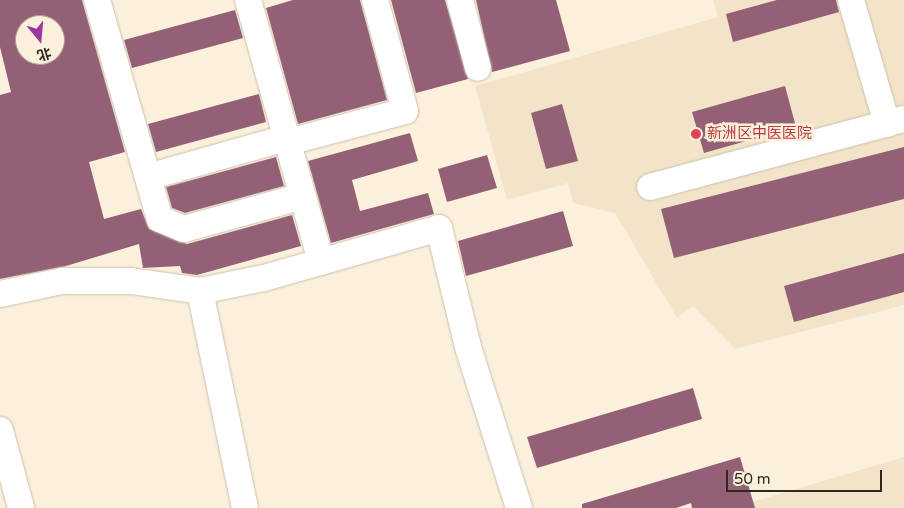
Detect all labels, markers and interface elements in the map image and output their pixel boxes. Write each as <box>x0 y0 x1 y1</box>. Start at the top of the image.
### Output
north arrow <box>15 15 65 65</box>
text: 北 <box>35 44 53 64</box>
place label: 新洲区中医医院 <box>707 125 812 143</box>
marker: 新洲区中医医院 <box>689 127 703 141</box>
scale bar <box>729 460 885 492</box>
text: 50 m <box>734 470 771 488</box>

